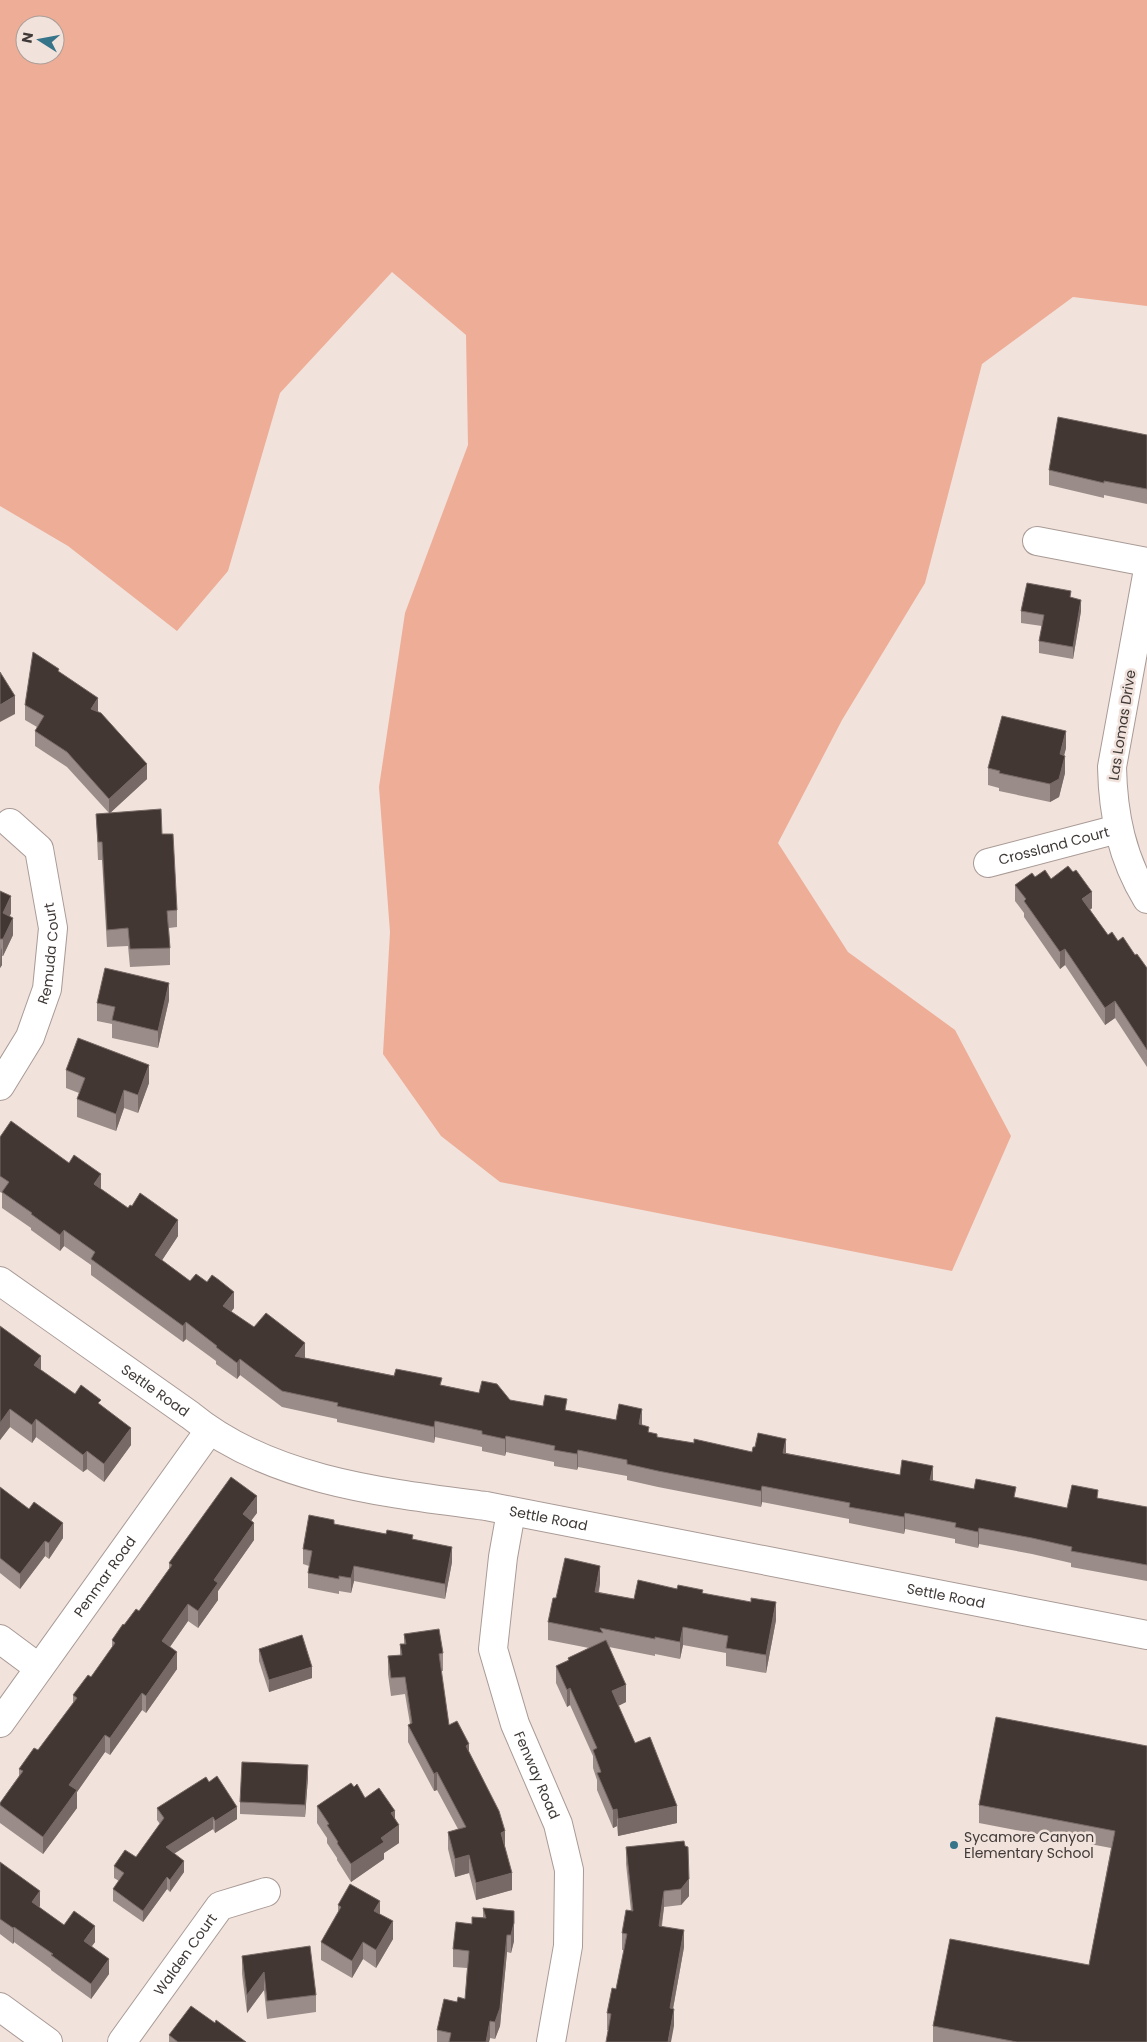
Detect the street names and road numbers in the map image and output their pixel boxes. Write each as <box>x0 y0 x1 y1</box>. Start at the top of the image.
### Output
street label: Las Lomas Drive <box>1103 668 1141 782</box>
street label: Crossland Court <box>996 822 1111 870</box>
street label: Remuda Court <box>32 901 63 1007</box>
street label: Settle Road <box>117 1359 193 1422</box>
street label: Settle Road <box>508 1501 589 1536</box>
street label: Penmar Road <box>69 1532 141 1621</box>
street label: Settle Road <box>905 1578 987 1613</box>
street label: Fenway Road <box>509 1728 565 1822</box>
street label: Walden Court <box>149 1909 221 1999</box>

